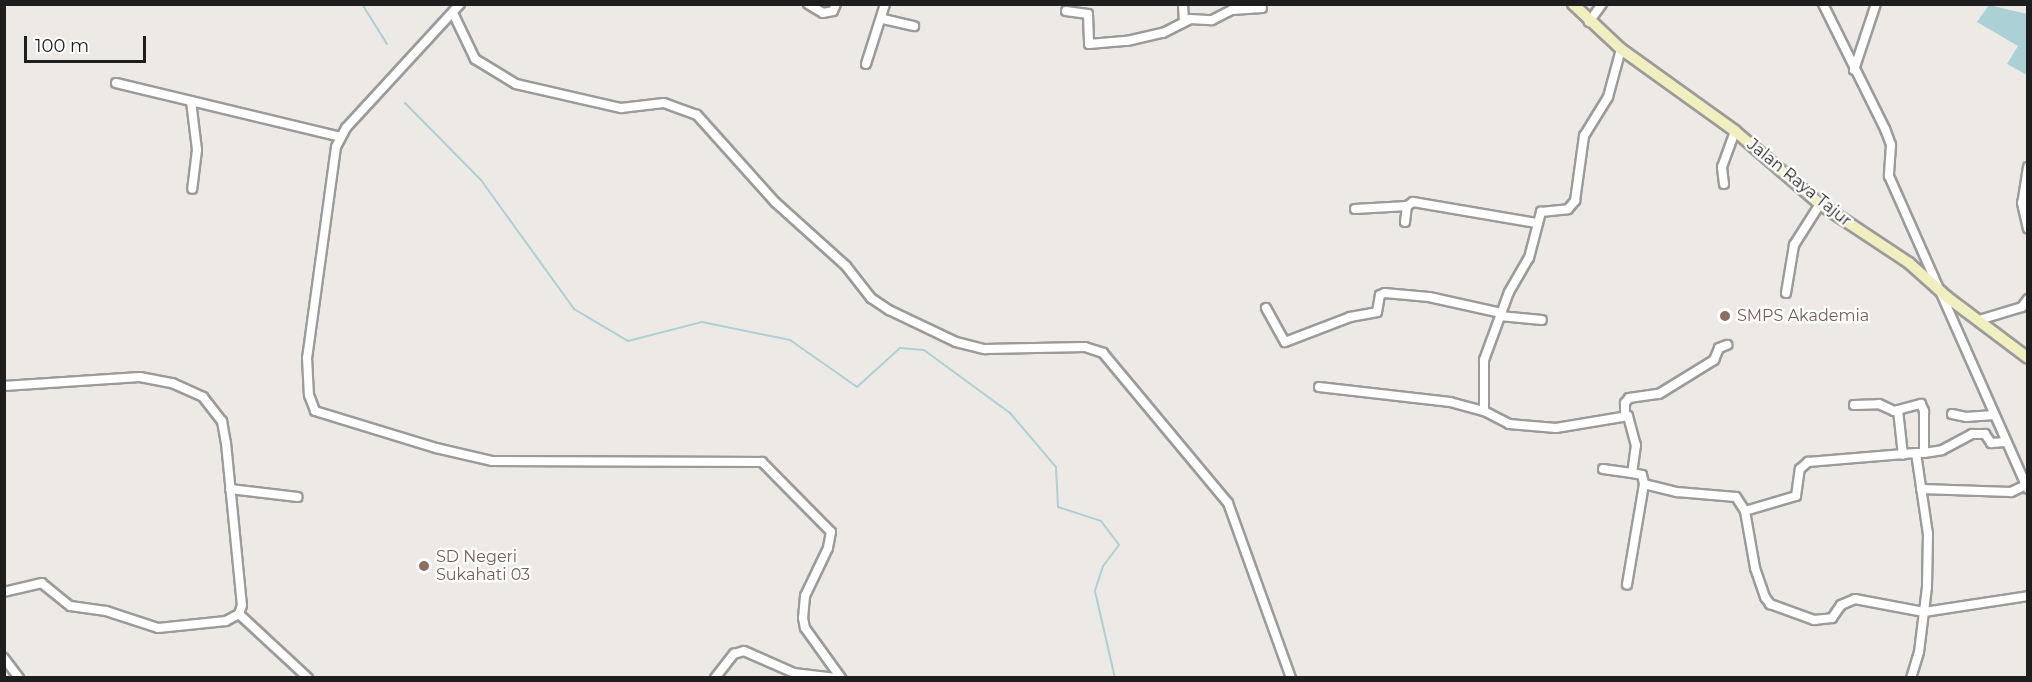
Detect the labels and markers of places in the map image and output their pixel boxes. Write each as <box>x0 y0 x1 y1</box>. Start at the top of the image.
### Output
place label: SMPS Akademia <box>1737 306 1869 326</box>
marker: SMPS Akademia <box>1718 309 1732 323</box>
place label: SD Negeri Sukahati 03 <box>436 547 530 585</box>
marker: SD Negeri Sukahati 03 <box>417 559 431 573</box>

